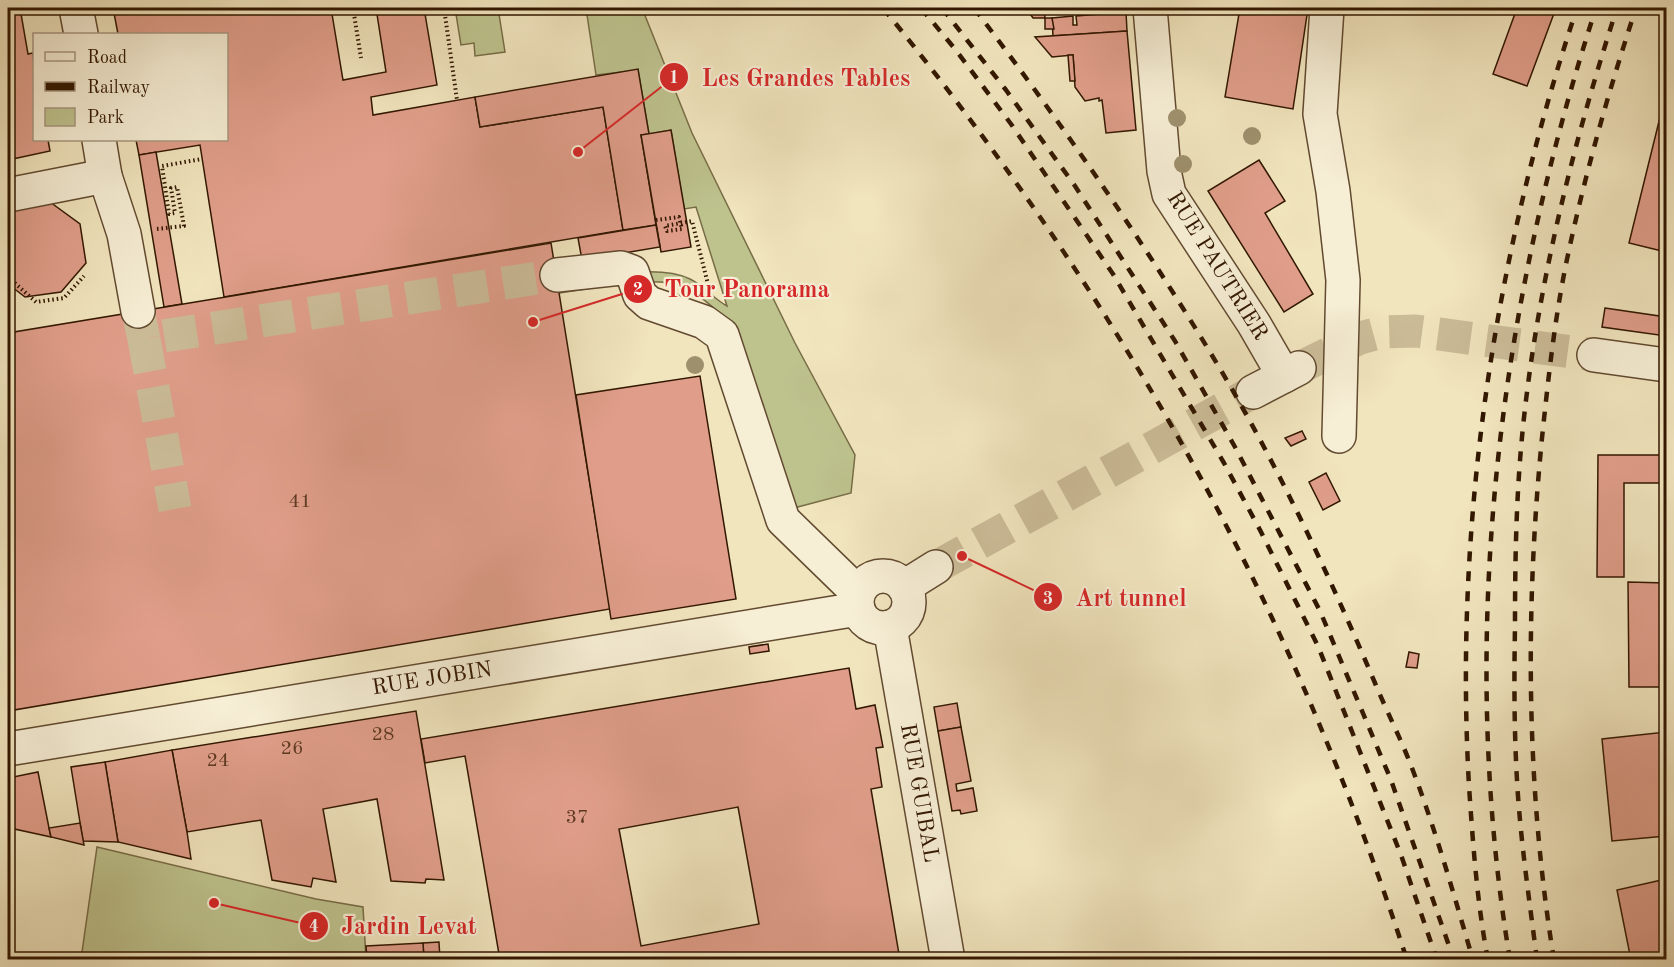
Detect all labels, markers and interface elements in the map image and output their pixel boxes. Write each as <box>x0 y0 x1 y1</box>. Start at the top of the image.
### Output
legend <box>33 33 228 141</box>
text: Road <box>87 49 127 67</box>
callout: Les Grandes Tables <box>659 56 922 98</box>
text: Les Grandes Tables <box>702 68 910 92</box>
text: 1 <box>669 69 679 87</box>
text: Railway <box>87 79 150 97</box>
text: Park <box>87 109 124 127</box>
street label: RUE PAUTRIER <box>1163 188 1272 344</box>
callout: Tour Panorama <box>623 268 842 310</box>
text: Tour Panorama <box>664 279 830 303</box>
text: 2 <box>633 281 643 299</box>
house number: 41 <box>288 492 312 512</box>
callout: Art tunnel <box>1033 576 1198 618</box>
text: Art tunnel <box>1075 588 1187 612</box>
text: 3 <box>1043 590 1053 608</box>
street label: RUE JOBIN <box>370 659 494 699</box>
street label: RUE GUIBAL <box>896 722 942 864</box>
house number: 28 <box>371 725 395 745</box>
house number: 26 <box>280 739 304 759</box>
house number: 24 <box>206 751 230 771</box>
house number: 37 <box>565 808 589 828</box>
callout: Jardin Levat <box>299 905 489 947</box>
text: Jardin Levat <box>341 916 477 940</box>
text: 4 <box>309 918 319 936</box>

